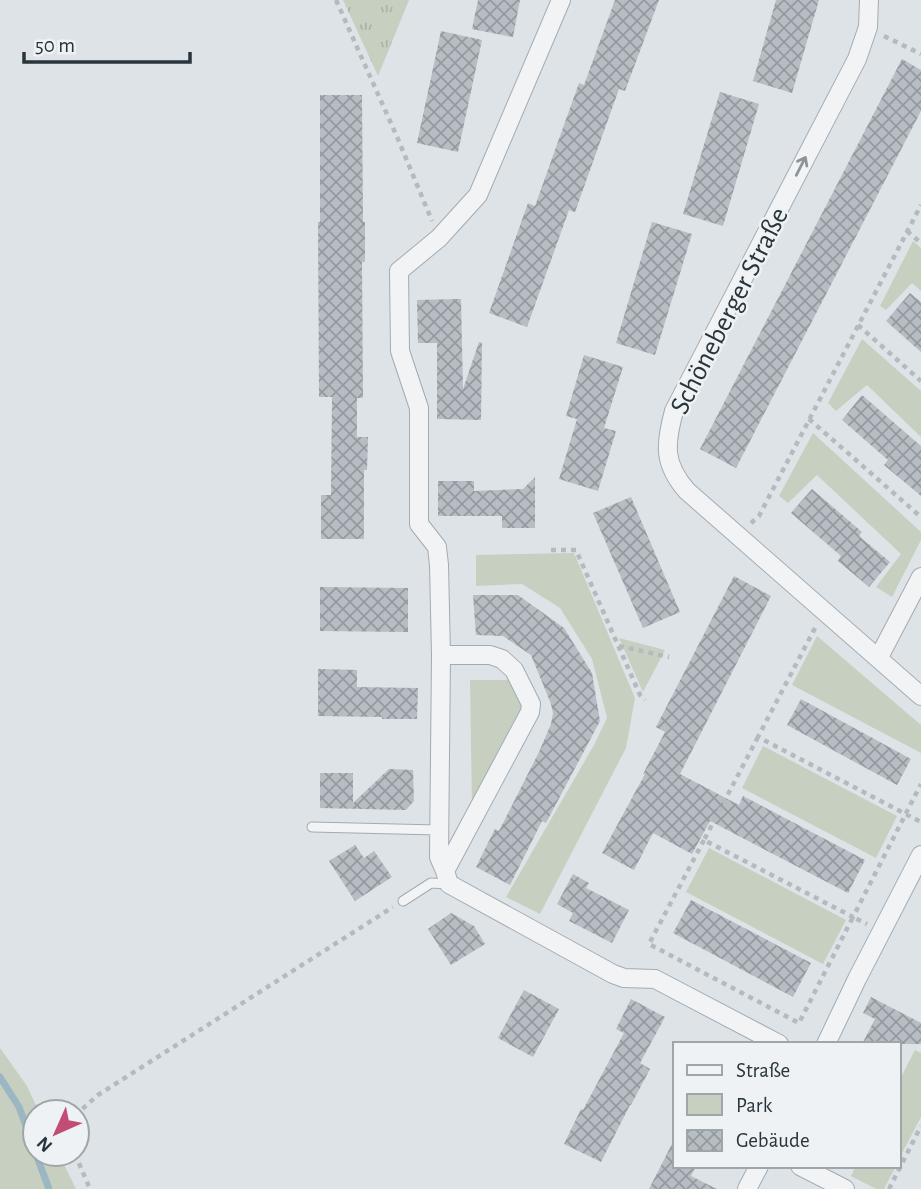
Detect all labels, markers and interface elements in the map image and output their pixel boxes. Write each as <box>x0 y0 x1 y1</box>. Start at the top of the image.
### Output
scale bar <box>24 21 191 65</box>
text: 50 m <box>35 35 75 56</box>
one-way arrow <box>795 156 809 177</box>
street label: Schöneberger Straße <box>666 203 794 419</box>
legend <box>673 1042 900 1168</box>
text: Straße <box>736 1060 790 1081</box>
text: Park <box>736 1095 773 1116</box>
north arrow <box>21 1098 91 1168</box>
text: Gebäude <box>736 1130 810 1151</box>
text: N <box>34 1133 56 1155</box>

